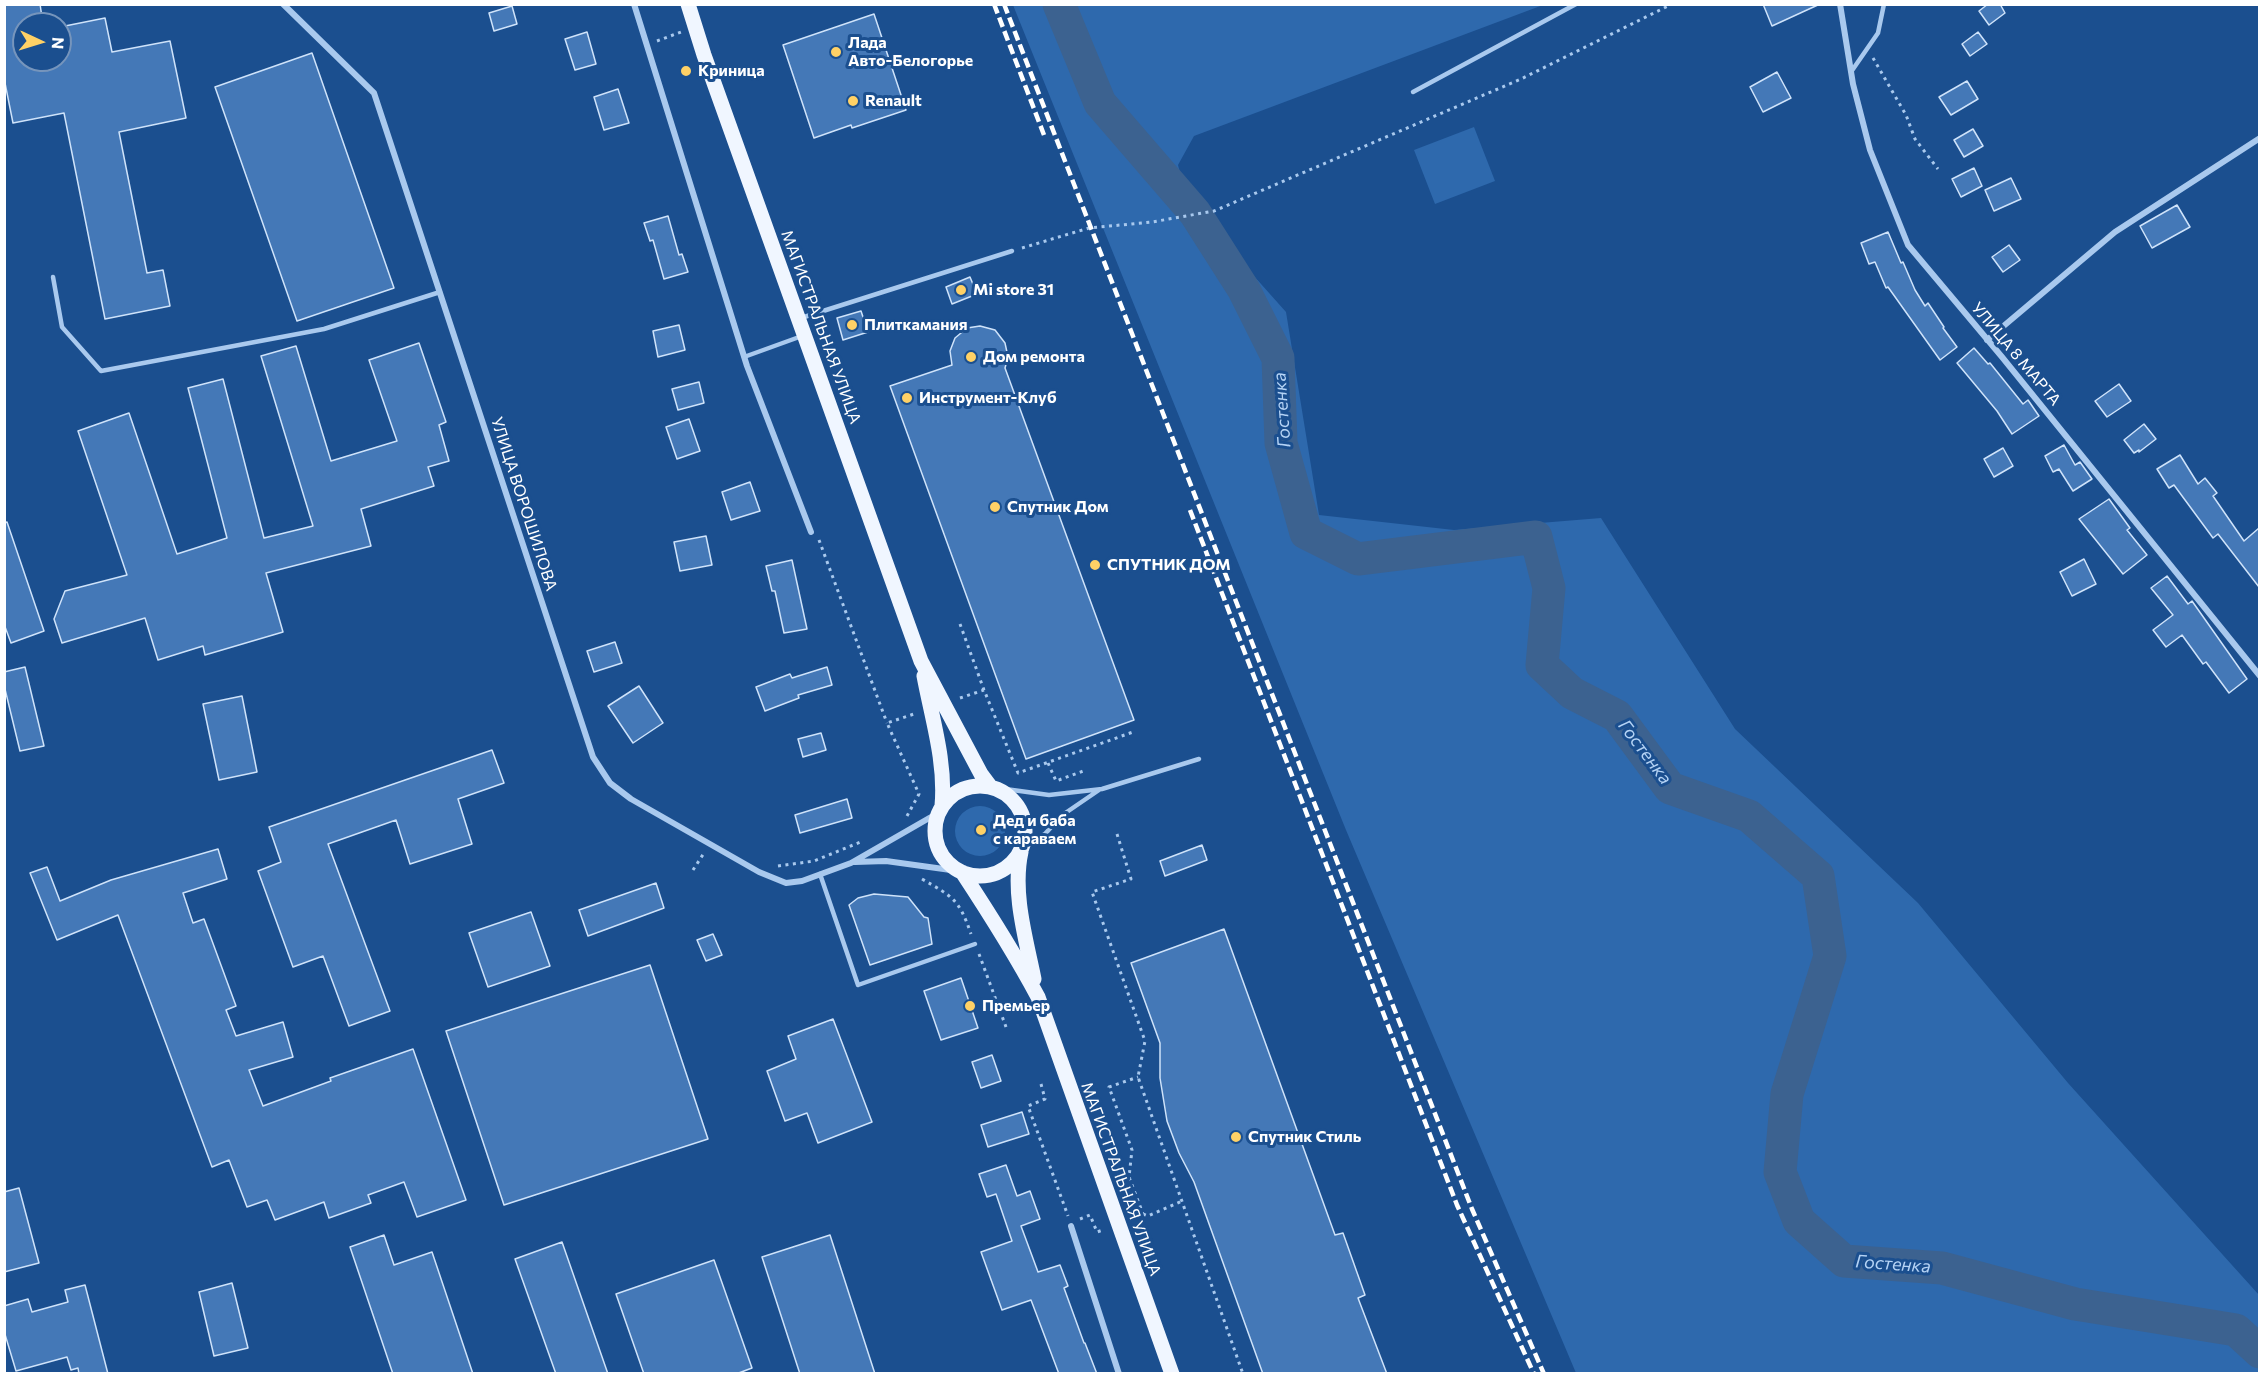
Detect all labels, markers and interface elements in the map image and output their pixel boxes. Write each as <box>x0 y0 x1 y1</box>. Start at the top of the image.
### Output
north arrow <box>12 12 72 72</box>
place label: Лада Авто-Белогорье <box>848 33 973 71</box>
text: N <box>49 37 68 50</box>
marker: Лада Авто-Белогорье <box>829 45 843 59</box>
place label: Криница <box>698 61 765 81</box>
marker: Криница <box>679 64 693 78</box>
place label: Renault <box>865 91 922 111</box>
marker: Renault <box>846 94 860 108</box>
street label: МАГИСТРАЛЬНАЯ УЛИЦА <box>777 228 865 426</box>
place label: Mi store 31 <box>973 280 1054 300</box>
marker: Mi store 31 <box>954 283 968 297</box>
street label: УЛИЦА 8 МАРТА <box>1967 298 2065 410</box>
place label: Плиткамания <box>864 315 968 335</box>
marker: Плиткамания <box>845 318 859 332</box>
place label: Дом ремонта <box>983 347 1085 367</box>
marker: Дом ремонта <box>964 350 978 364</box>
water label: Гостенка <box>1269 372 1295 448</box>
place label: Инструмент-Клуб <box>919 388 1057 408</box>
marker: Инструмент-Клуб <box>900 391 914 405</box>
street label: УЛИЦА ВОРОШИЛОВА <box>487 415 561 593</box>
place label: Спутник Дом <box>1007 497 1109 517</box>
marker: Спутник Дом <box>988 500 1002 514</box>
place label: СПУТНИК ДОМ <box>1107 555 1231 575</box>
marker: СПУТНИК ДОМ <box>1088 558 1102 572</box>
water label: Гостенка <box>1614 715 1676 789</box>
place label: Дед и баба с караваем <box>993 811 1076 849</box>
marker: Дед и баба с караваем <box>974 823 988 837</box>
place label: Премьер <box>982 996 1050 1016</box>
marker: Премьер <box>963 999 977 1013</box>
street label: МАГИСТРАЛЬНАЯ УЛИЦА <box>1077 1080 1165 1278</box>
place label: Спутник Стиль <box>1248 1127 1361 1147</box>
marker: Спутник Стиль <box>1229 1130 1243 1144</box>
water label: Гостенка <box>1855 1251 1931 1277</box>

